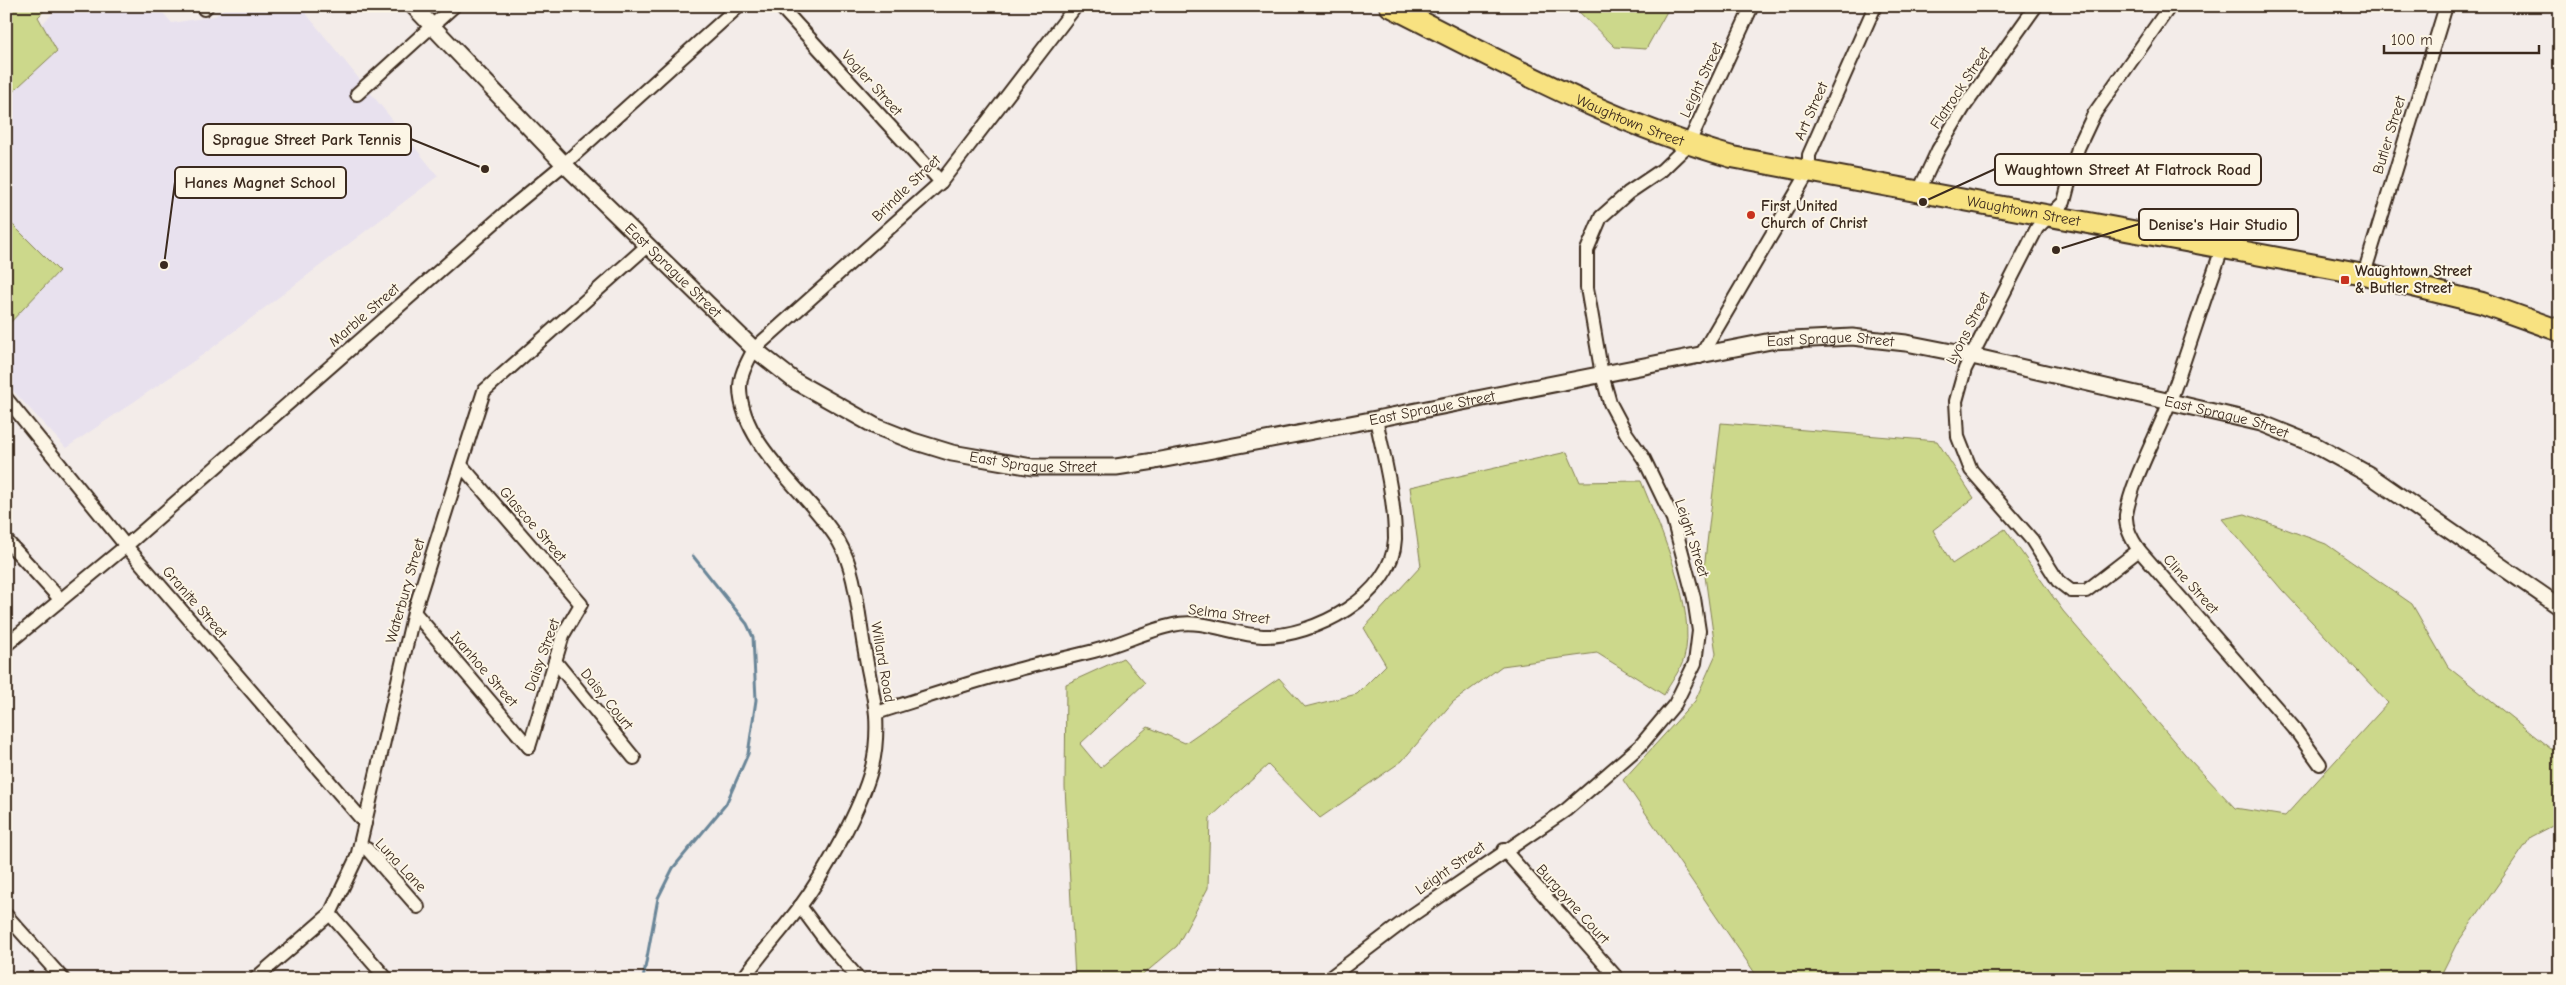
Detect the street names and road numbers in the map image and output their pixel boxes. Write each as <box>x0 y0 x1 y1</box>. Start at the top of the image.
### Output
street label: Leight Street <box>1676 39 1727 121</box>
street label: Flatrock Street <box>1926 43 1994 132</box>
street label: Vogler Street <box>838 46 907 120</box>
street label: Art Street <box>1790 79 1832 143</box>
street label: Waughtown Street <box>1573 90 1687 150</box>
street label: Butler Street <box>2369 93 2410 176</box>
street label: Brindle Street <box>868 150 945 225</box>
street label: Waughtown Street <box>1965 192 2082 230</box>
street label: East Sprague Street <box>621 219 726 322</box>
street label: Marble Street <box>325 279 404 351</box>
street label: Lyons Street <box>1942 288 1994 367</box>
street label: East Sprague Street <box>1766 328 1896 351</box>
street label: East Sprague Street <box>1368 387 1497 429</box>
street label: East Sprague Street <box>2163 392 2292 443</box>
street label: East Sprague Street <box>968 447 1097 476</box>
street label: Glascoe Street <box>496 483 571 566</box>
street label: Leight Street <box>1671 497 1713 580</box>
street label: Waterbury Street <box>381 536 429 645</box>
street label: Cline Street <box>2159 550 2223 618</box>
street label: Granite Street <box>159 562 232 642</box>
street label: Selma Street <box>1187 600 1271 628</box>
street label: Daisy Street <box>521 616 564 694</box>
street label: Willard Road <box>867 620 899 704</box>
street label: Ivanhoe Street <box>446 628 522 711</box>
street label: Daisy Court <box>577 665 638 734</box>
street label: Luna Lane <box>372 834 431 896</box>
street label: Leight Street <box>1412 837 1489 899</box>
street label: Burgoyne Court <box>1533 860 1614 948</box>

